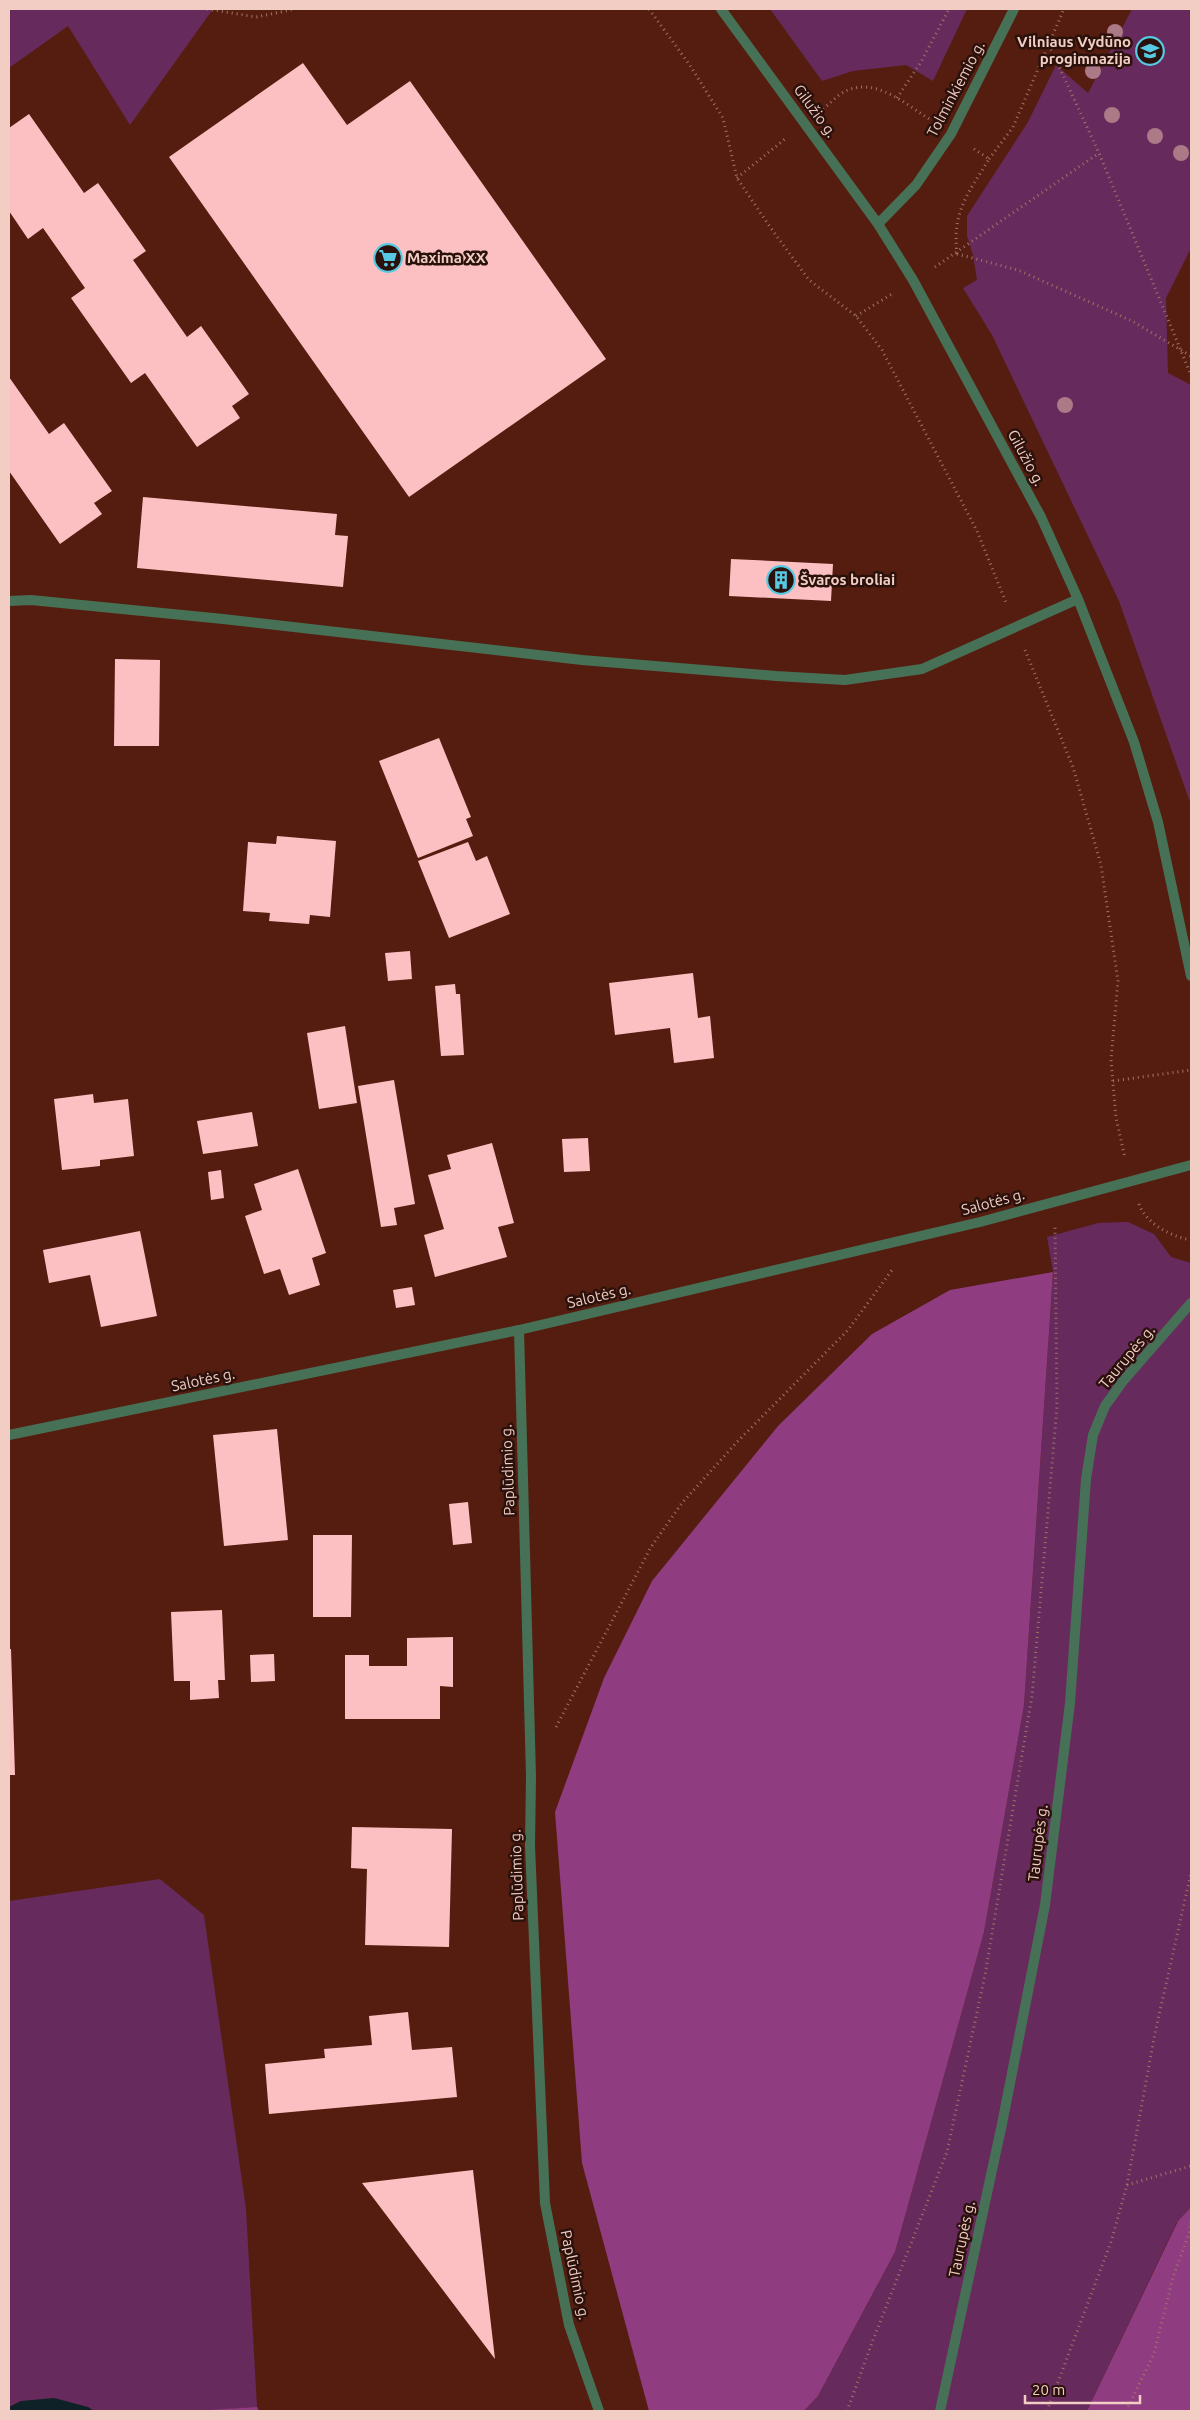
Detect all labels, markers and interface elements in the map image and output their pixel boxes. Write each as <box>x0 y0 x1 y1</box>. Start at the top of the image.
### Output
place label: Vilniaus Vydūno progimnazija <box>1017 33 1131 67</box>
school or university icon: Vilniaus Vydūno progimnazija <box>1135 36 1165 66</box>
street label: Tolminkiemio g. <box>923 38 988 140</box>
street label: Gilužio g. <box>791 81 840 140</box>
supermarket icon: Maxima XX <box>373 243 403 273</box>
place label: Maxima XX <box>407 249 486 266</box>
street label: Gilužio g. <box>1005 427 1048 489</box>
building icon: Švaros broliai <box>766 565 796 595</box>
place label: Švaros broliai <box>800 571 895 588</box>
street label: Salotės g. <box>959 1185 1026 1218</box>
street label: Salotės g. <box>565 1280 632 1311</box>
street label: Taurupės g. <box>1095 1321 1158 1392</box>
street label: Salotės g. <box>169 1364 236 1395</box>
street label: Paplūdimio g. <box>497 1424 518 1516</box>
street label: Taurupės g. <box>1024 1803 1051 1882</box>
street label: Paplūdimio g. <box>506 1829 527 1921</box>
street label: Taurupės g. <box>945 2199 978 2279</box>
street label: Paplūdimio g. <box>558 2228 593 2321</box>
scale bar <box>1025 2372 1140 2404</box>
text: 20 m <box>1032 2381 1065 2398</box>

